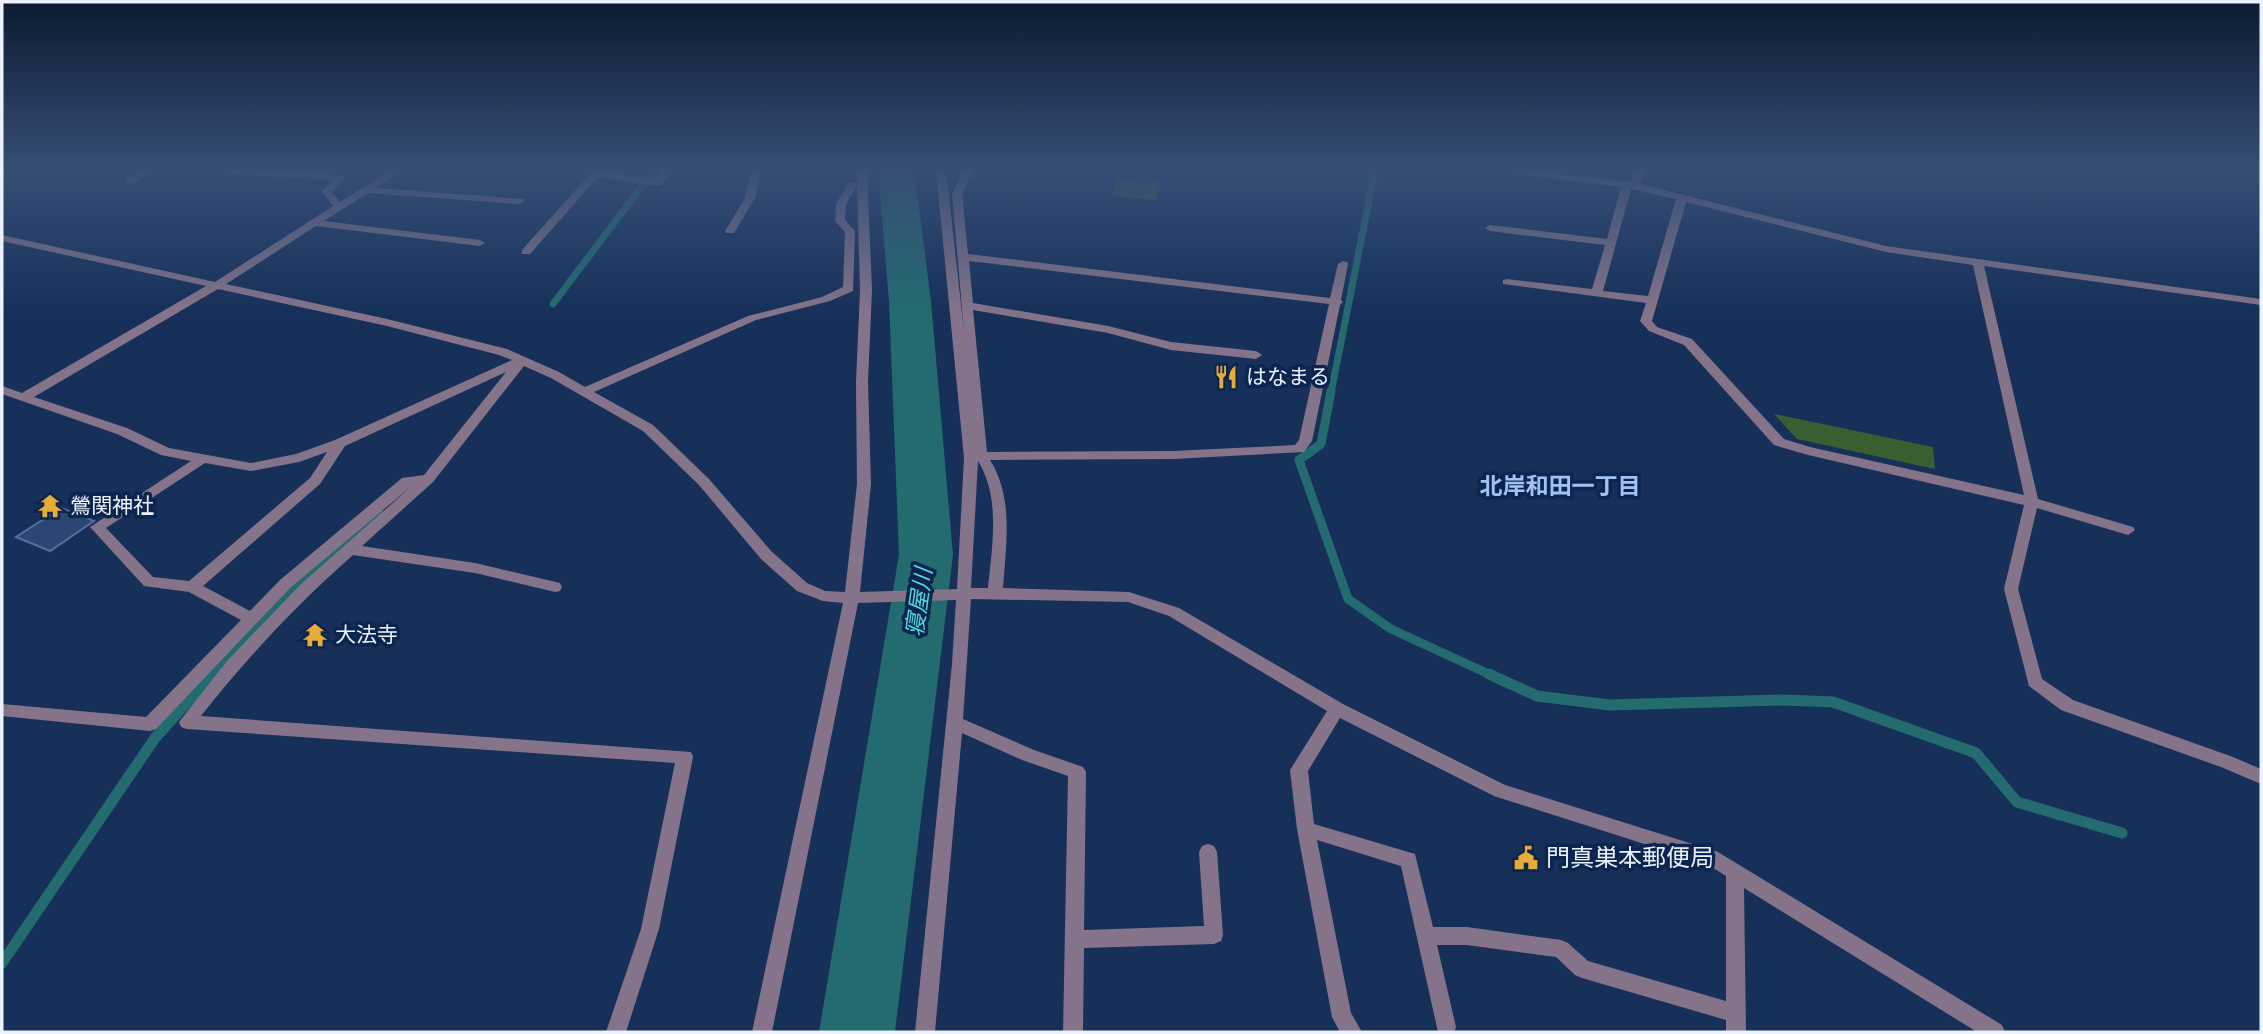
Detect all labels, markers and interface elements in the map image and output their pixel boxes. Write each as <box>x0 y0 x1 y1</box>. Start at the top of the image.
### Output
restaurant icon: はなまる <box>1212 363 1240 391</box>
place label: はなまる <box>1246 363 1330 391</box>
district label: 北岸和田一丁目 <box>1480 471 1641 501</box>
temple icon: 鶯関神社 <box>36 492 64 520</box>
place label: 鶯関神社 <box>70 492 154 520</box>
water label: 寝屋川 <box>899 563 939 638</box>
temple icon: 大法寺 <box>301 621 329 649</box>
place label: 大法寺 <box>335 621 398 649</box>
place label: 門真巣本郵便局 <box>1546 842 1714 873</box>
public building icon: 門真巣本郵便局 <box>1512 844 1540 872</box>

